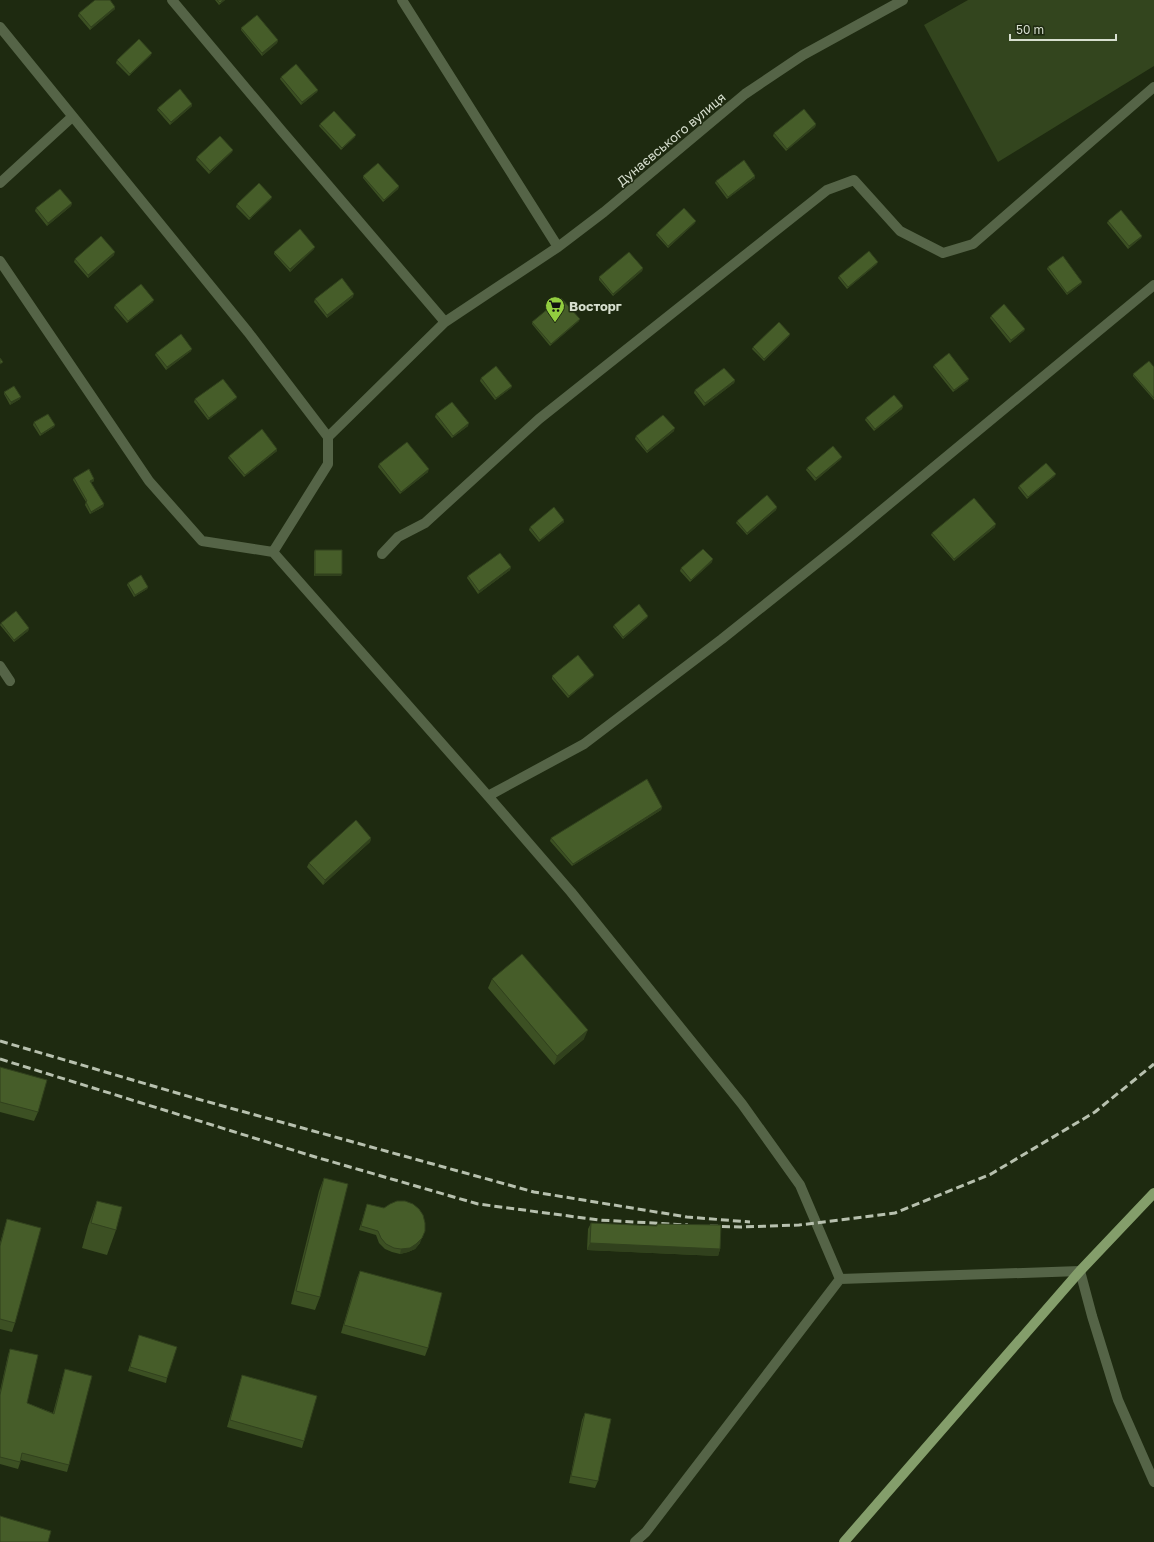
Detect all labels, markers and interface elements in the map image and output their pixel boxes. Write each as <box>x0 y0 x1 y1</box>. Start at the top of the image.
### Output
scale bar <box>1010 16 1116 42</box>
text: 50 m <box>1016 22 1044 37</box>
street label: Дунаєвського вулиця <box>613 89 729 189</box>
supermarket icon: Восторг <box>544 295 566 323</box>
place label: Восторг <box>569 298 622 314</box>

